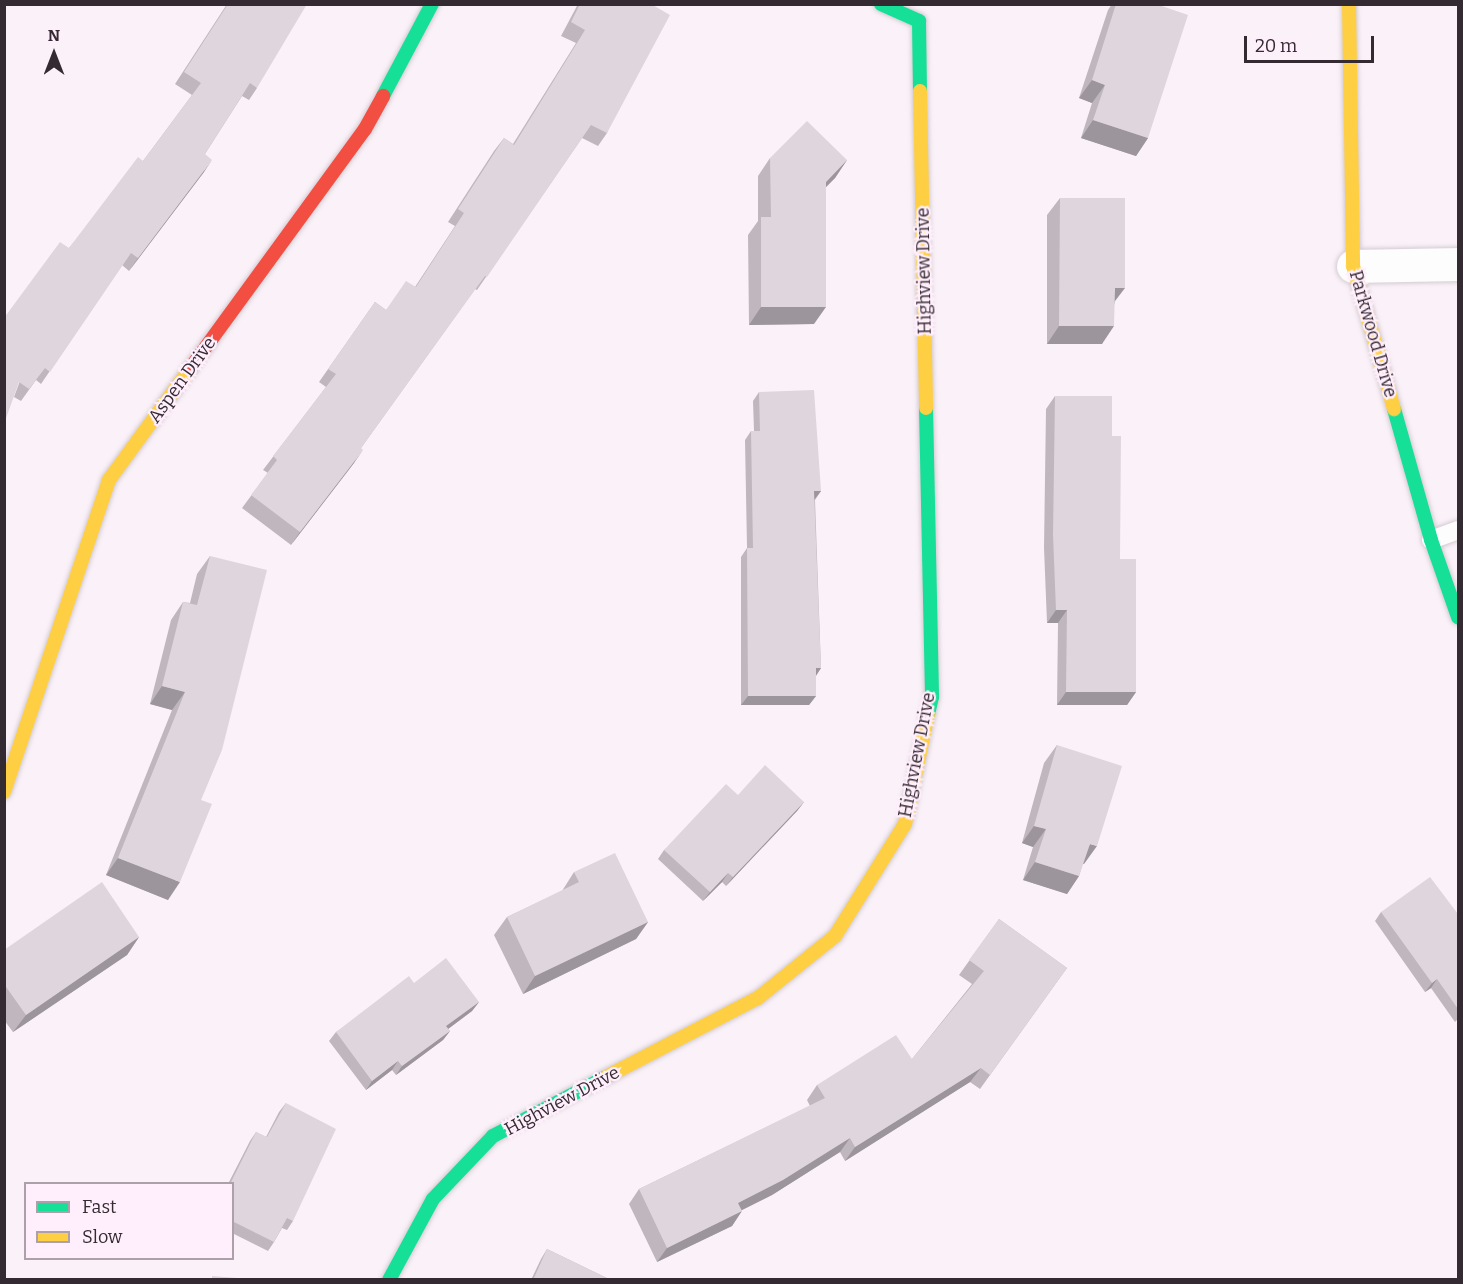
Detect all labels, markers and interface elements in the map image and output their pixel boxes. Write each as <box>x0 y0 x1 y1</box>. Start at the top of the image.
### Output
north arrow <box>24 24 84 84</box>
scale bar <box>1247 24 1378 62</box>
text: N <box>48 26 60 45</box>
text: 20 m <box>1255 35 1297 57</box>
street label: Highview Drive <box>912 207 936 335</box>
street label: Parkwood Drive <box>1345 268 1401 400</box>
street label: Aspen Drive <box>144 333 220 427</box>
street label: Highview Drive <box>894 691 940 819</box>
street label: Highview Drive <box>501 1062 623 1140</box>
legend <box>24 1182 234 1260</box>
text: Fast <box>82 1196 117 1218</box>
text: Slow <box>82 1226 122 1248</box>

